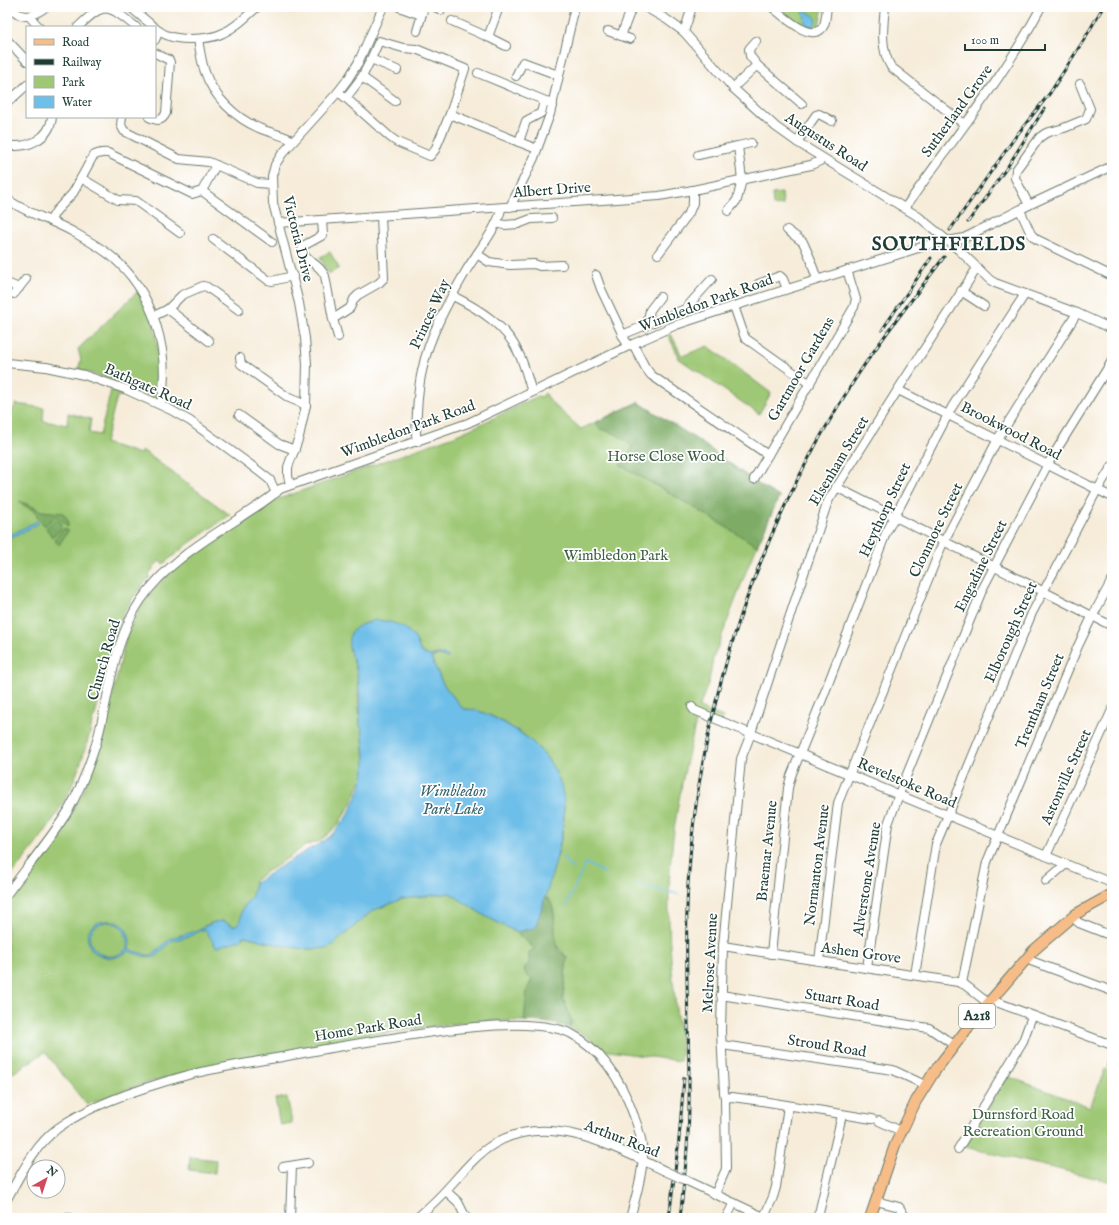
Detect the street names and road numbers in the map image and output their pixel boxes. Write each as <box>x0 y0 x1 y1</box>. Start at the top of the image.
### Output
street label: Sutherland Grove <box>917 61 997 161</box>
street label: Augustus Road <box>780 108 872 176</box>
street label: Albert Drive <box>511 178 592 202</box>
street label: Victoria Drive <box>278 193 318 284</box>
street label: Wimbledon Park Road <box>636 269 777 336</box>
street label: Princes Way <box>406 275 455 352</box>
street label: Gartmoor Gardens <box>763 313 839 425</box>
street label: Bathgate Road <box>101 359 195 415</box>
street label: Wimbledon Park Road <box>338 395 479 462</box>
street label: Brookwood Road <box>957 397 1065 465</box>
street label: Elsenham Street <box>805 413 873 509</box>
street label: Heythorp Street <box>855 460 915 560</box>
street label: Clonmore Street <box>905 479 967 581</box>
street label: Engadine Street <box>950 517 1012 615</box>
street label: Elborough Street <box>980 579 1042 685</box>
street label: Church Road <box>83 616 125 703</box>
street label: Trentham Street <box>1011 650 1069 752</box>
street label: Astonville Street <box>1036 726 1096 829</box>
street label: Revelstoke Road <box>854 754 961 813</box>
street label: Braemar Avenue <box>752 799 782 902</box>
street label: Normanton Avenue <box>800 803 834 927</box>
street label: Alverstone Avenue <box>848 820 885 938</box>
street label: Melrose Avenue <box>698 913 722 1013</box>
street label: Ashen Grove <box>819 938 902 968</box>
street label: Stuart Road <box>804 985 881 1015</box>
road number: A218 <box>959 1004 995 1028</box>
street label: Home Park Road <box>313 1010 424 1046</box>
street label: Stroud Road <box>786 1030 869 1062</box>
street label: Arthur Road <box>581 1116 663 1162</box>

